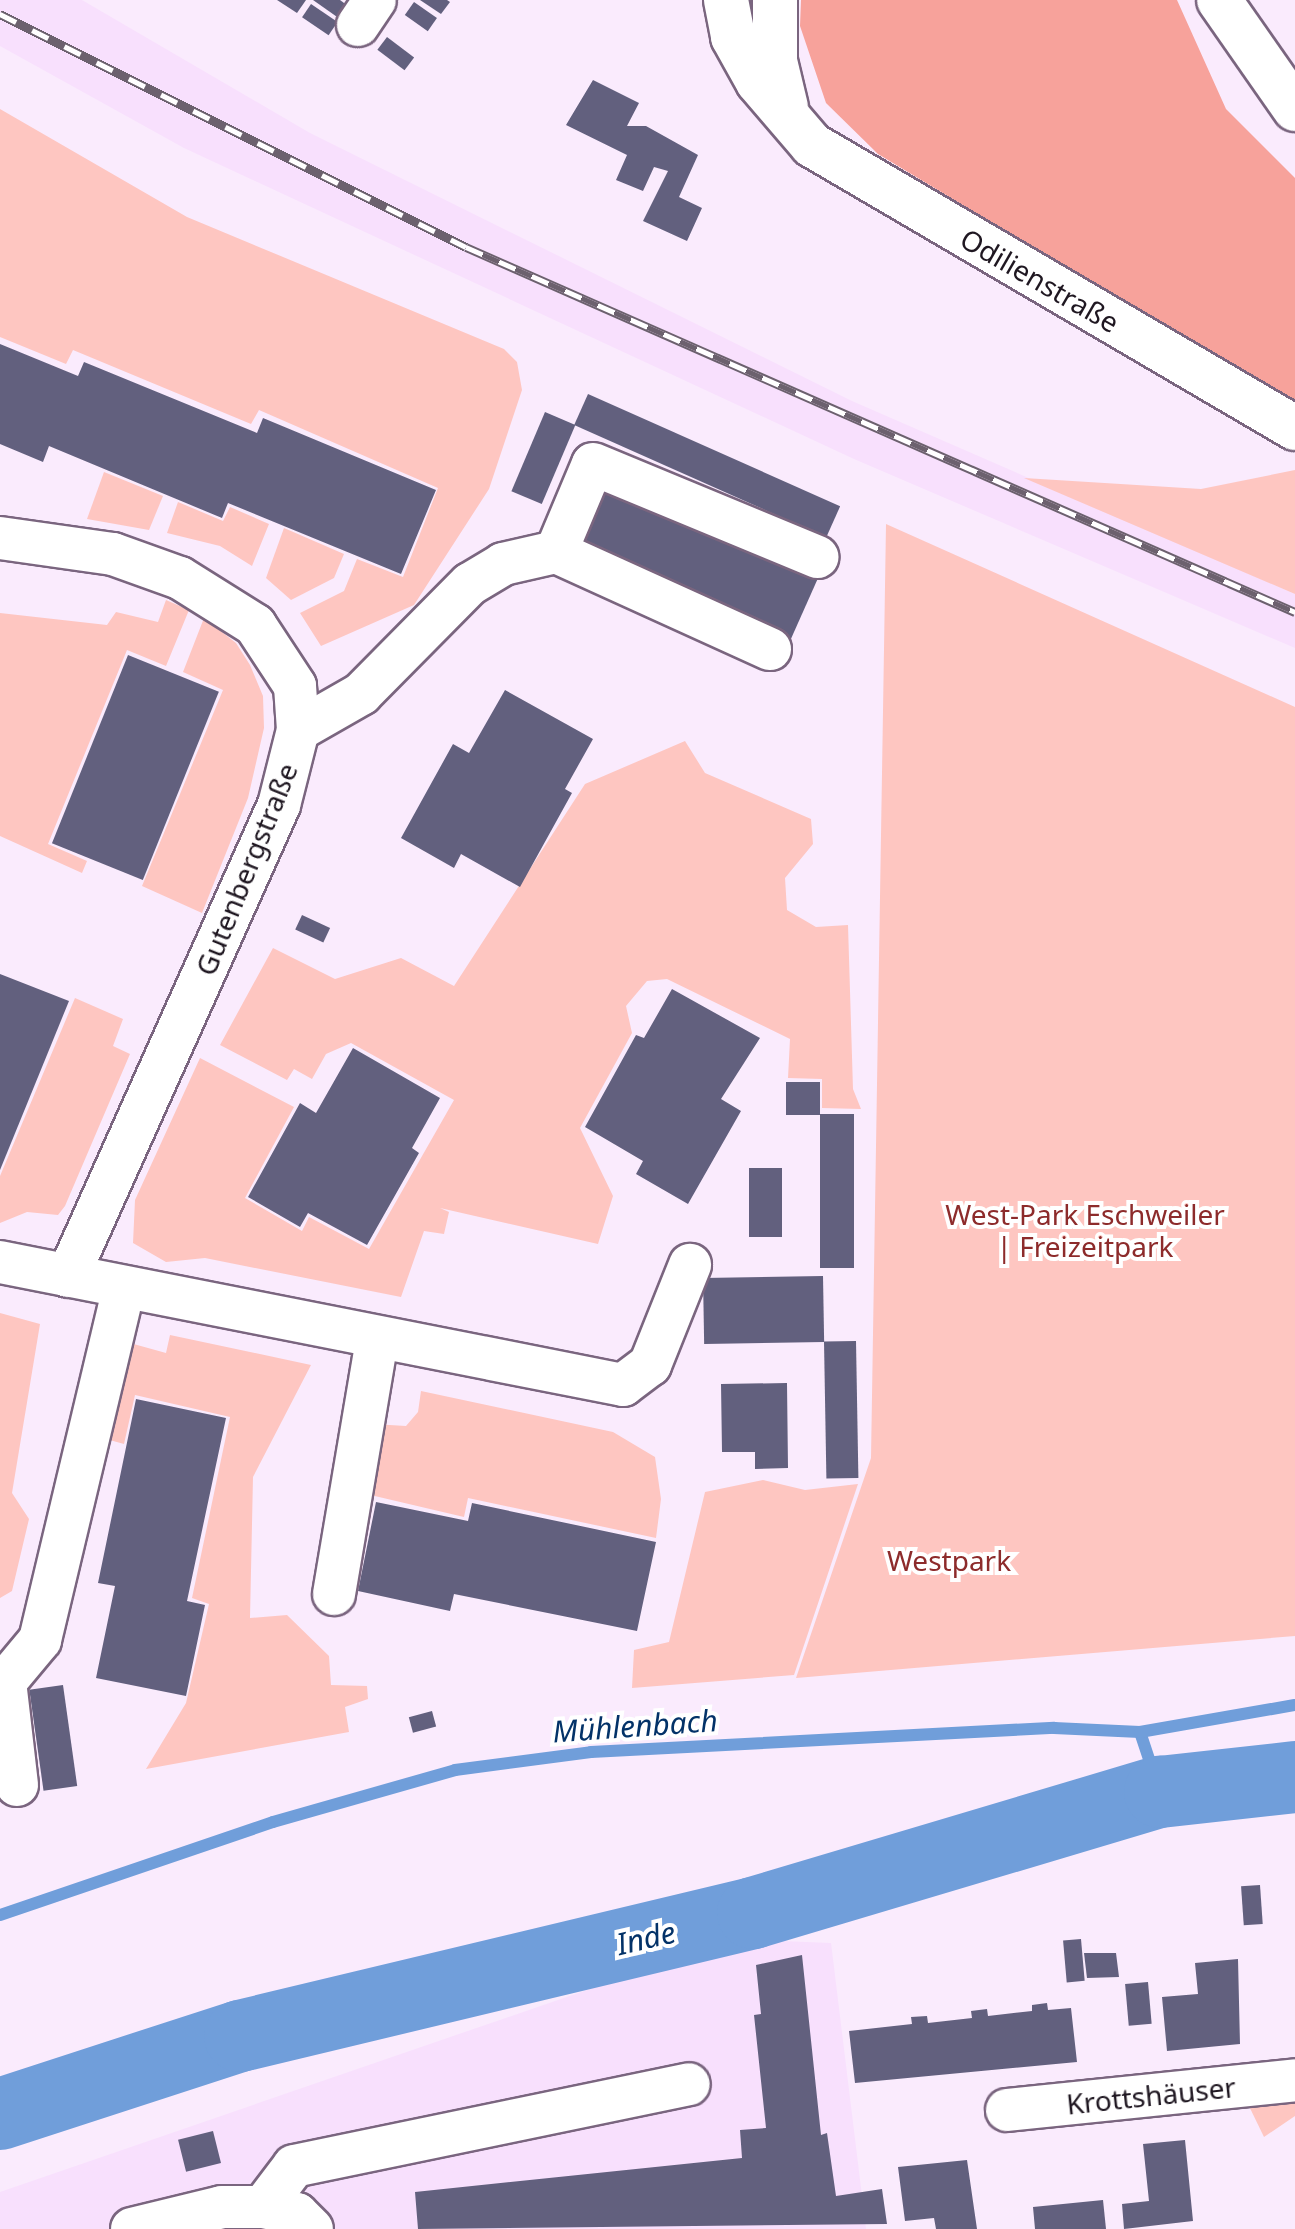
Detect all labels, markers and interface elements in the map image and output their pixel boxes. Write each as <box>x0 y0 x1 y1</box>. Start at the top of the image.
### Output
street label: Odilienstraße <box>955 221 1125 339</box>
street label: Gutenbergstraße <box>188 758 304 980</box>
park label: West-Park Eschweiler | Freizeitpark <box>945 1197 1225 1263</box>
park label: Westpark <box>887 1543 1011 1577</box>
water label: Mühlenbach <box>551 1702 719 1750</box>
water label: Inde <box>613 1914 679 1962</box>
street label: Krottshäuser <box>1065 2069 1237 2121</box>

